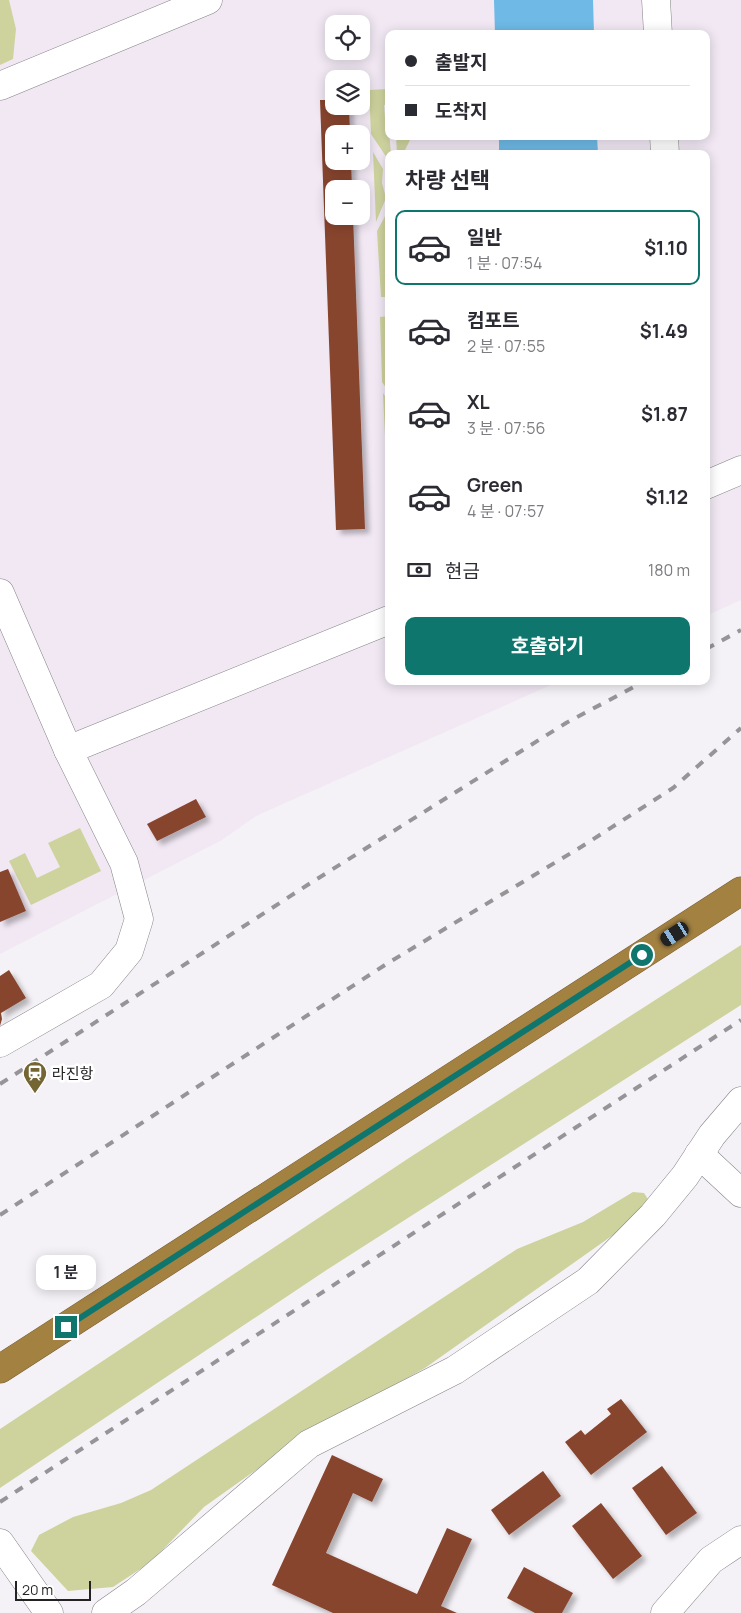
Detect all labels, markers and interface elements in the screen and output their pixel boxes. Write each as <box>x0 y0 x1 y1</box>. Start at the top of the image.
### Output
map controls <box>325 15 370 225</box>
button: locate <box>325 15 370 60</box>
text: 출발지 <box>435 49 487 75</box>
button: layers <box>325 70 370 115</box>
text: 도착지 <box>435 98 487 124</box>
button: + <box>325 125 370 170</box>
text: 차량 선택 <box>405 165 490 195</box>
button: − <box>325 180 370 225</box>
text: 일반 <box>467 224 502 250</box>
icon: car <box>407 225 452 270</box>
text: $1.10 <box>644 235 688 261</box>
text: 1 분 · 07:54 <box>467 252 542 274</box>
text: 컴포트 <box>467 307 519 333</box>
icon: car <box>407 308 452 353</box>
text: $1.49 <box>640 318 688 344</box>
text: 2 분 · 07:55 <box>467 335 545 357</box>
text: XL <box>467 389 490 415</box>
icon: car <box>407 391 452 436</box>
text: $1.87 <box>641 401 688 427</box>
text: 3 분 · 07:56 <box>467 417 546 439</box>
text: Green <box>467 472 523 498</box>
icon: car <box>407 474 452 519</box>
text: $1.12 <box>645 484 688 510</box>
text: 4 분 · 07:57 <box>467 500 544 522</box>
icon: cash <box>405 556 433 584</box>
text: 현금 <box>445 558 480 584</box>
text: 180 m <box>648 559 690 581</box>
button: 호출하기 <box>405 617 690 675</box>
car <box>658 920 691 948</box>
route start <box>631 944 653 966</box>
station icon: 라진항 <box>22 1060 48 1094</box>
place label: 라진항 <box>52 1063 94 1084</box>
callout: 1 분 <box>36 1254 96 1290</box>
text: 1 분 <box>54 1261 78 1283</box>
route end <box>55 1316 77 1338</box>
scale bar <box>15 1578 91 1601</box>
text: 20 m <box>22 1580 53 1599</box>

